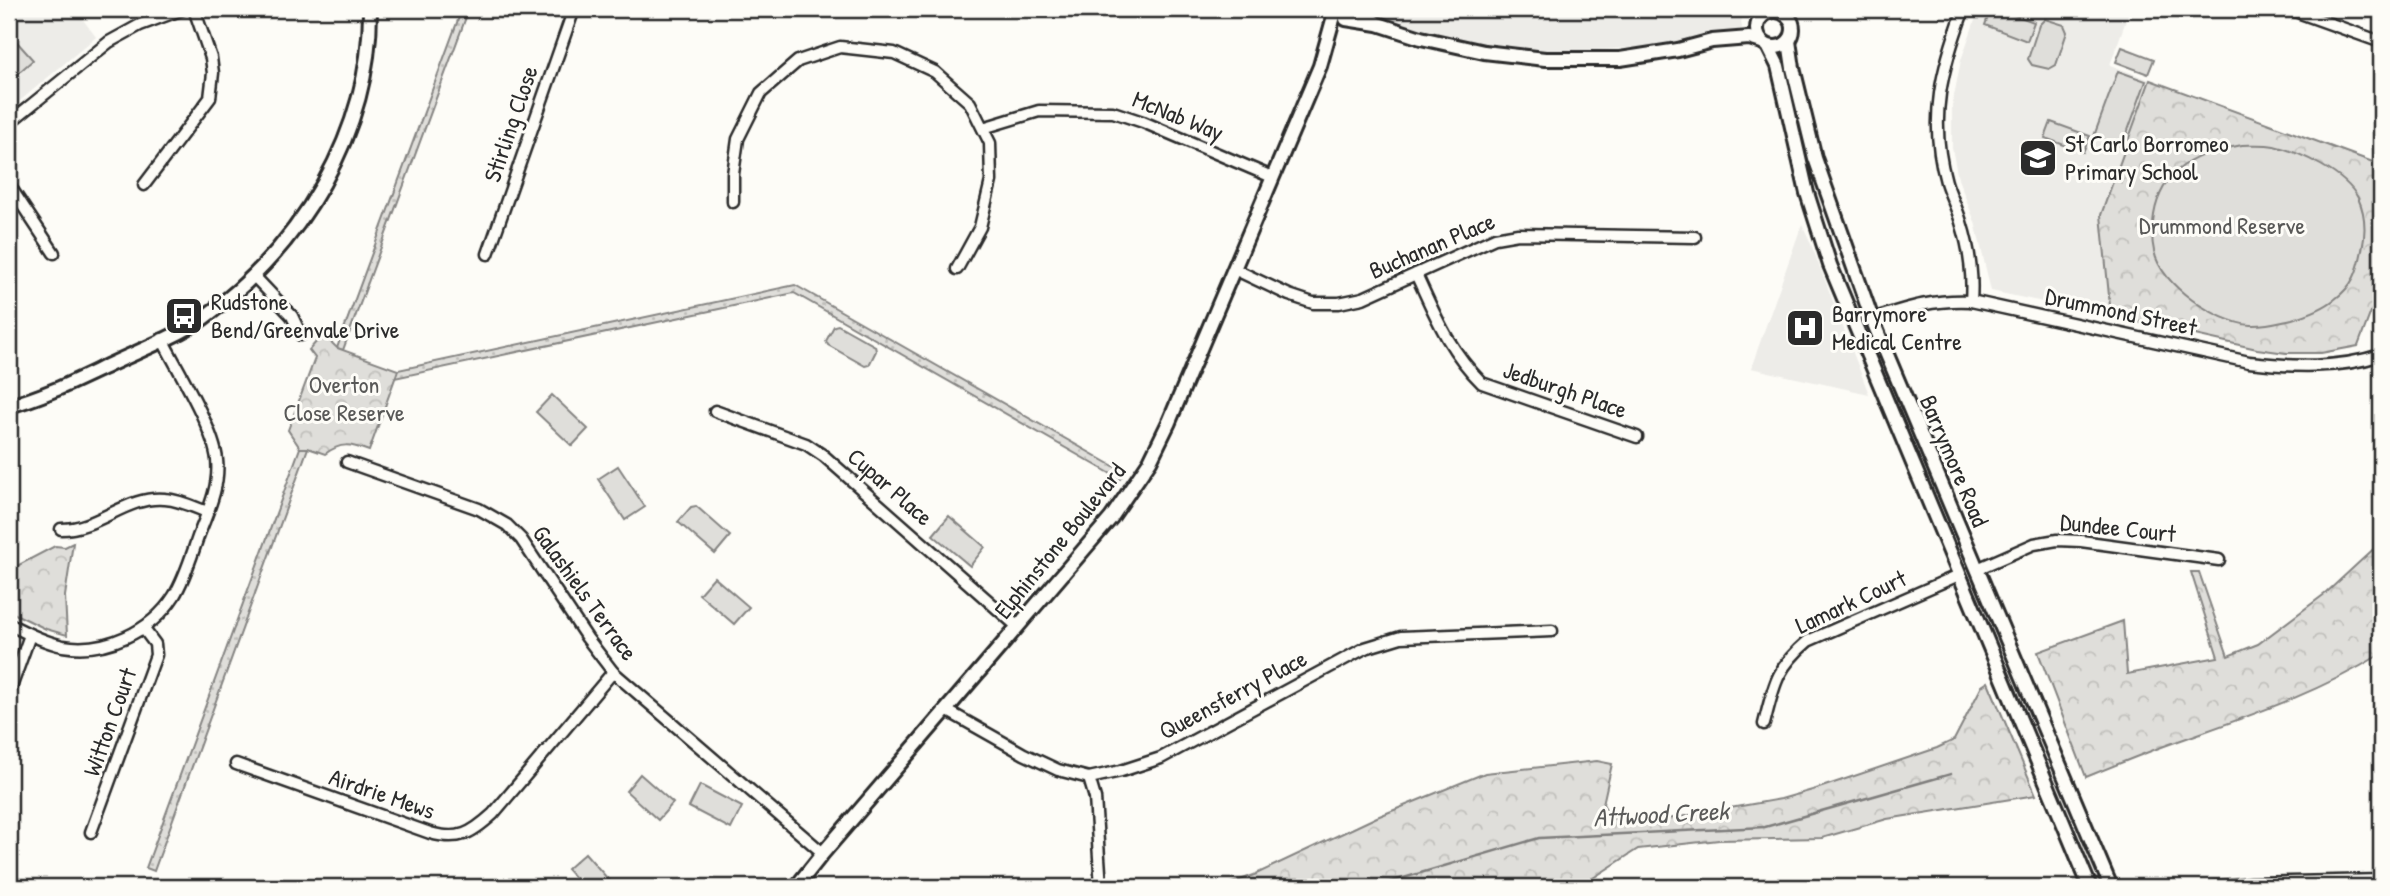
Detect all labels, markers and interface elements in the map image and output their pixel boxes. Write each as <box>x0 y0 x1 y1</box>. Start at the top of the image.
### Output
street label: Stirling Close <box>475 61 545 186</box>
street label: McNab Way <box>1128 82 1229 148</box>
place label: St Carlo Borromeo Primary School <box>2065 127 2229 187</box>
school or university icon: St Carlo Borromeo Primary School <box>2017 137 2059 179</box>
street label: Buchanan Place <box>1364 204 1500 286</box>
park label: Drummond Reserve <box>2139 209 2305 241</box>
street label: Drummond Street <box>2042 279 2201 343</box>
place label: Rudstone Bend/Greenvale Drive <box>211 285 400 345</box>
bus stop icon: Rudstone Bend/Greenvale Drive <box>163 295 205 337</box>
place label: Barrymore Medical Centre <box>1832 297 1962 357</box>
hospital icon: Barrymore Medical Centre <box>1784 307 1826 349</box>
street label: Jedburgh Place <box>1499 353 1632 425</box>
park label: Overton Close Reserve <box>283 368 405 428</box>
street label: Barrymore Road <box>1913 390 1997 531</box>
street label: Cupar Place <box>841 440 941 533</box>
street label: Elphinstone Boulevard <box>986 456 1132 625</box>
street label: Dundee Court <box>2059 505 2178 549</box>
street label: Galashiels Terrace <box>526 518 646 667</box>
street label: Lamark Court <box>1790 561 1912 641</box>
street label: Queensferry Place <box>1153 642 1312 747</box>
street label: Witton Court <box>75 663 144 780</box>
street label: Airdrie Mews <box>325 760 439 826</box>
water label: Attwood Creek <box>1592 792 1732 835</box>

